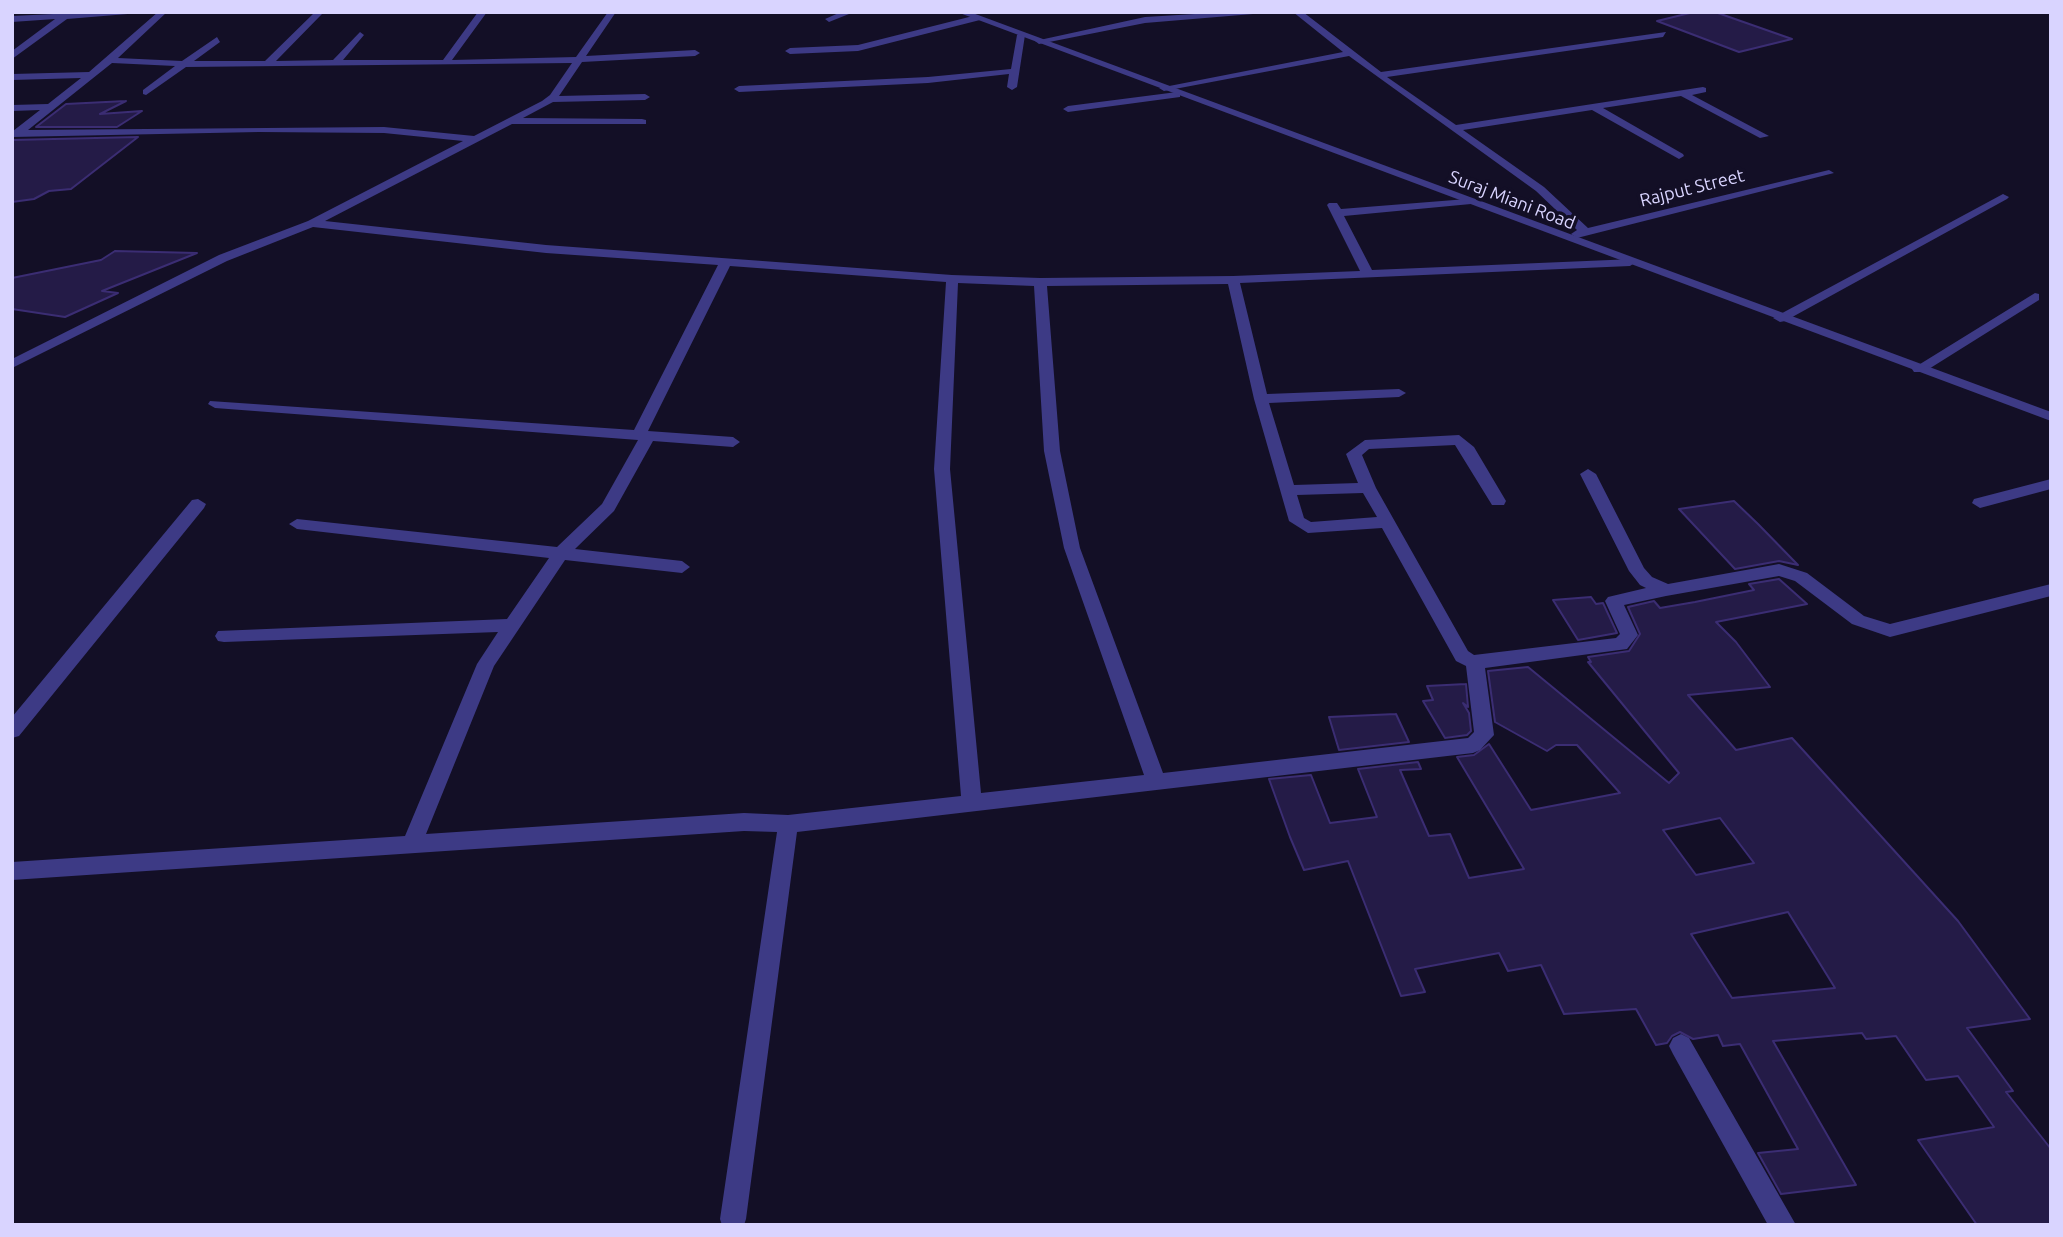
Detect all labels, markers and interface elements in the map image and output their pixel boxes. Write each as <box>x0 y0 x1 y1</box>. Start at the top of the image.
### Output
street label: Rajput Street <box>1637 165 1747 211</box>
street label: Suraj Miani Road <box>1446 166 1578 234</box>

